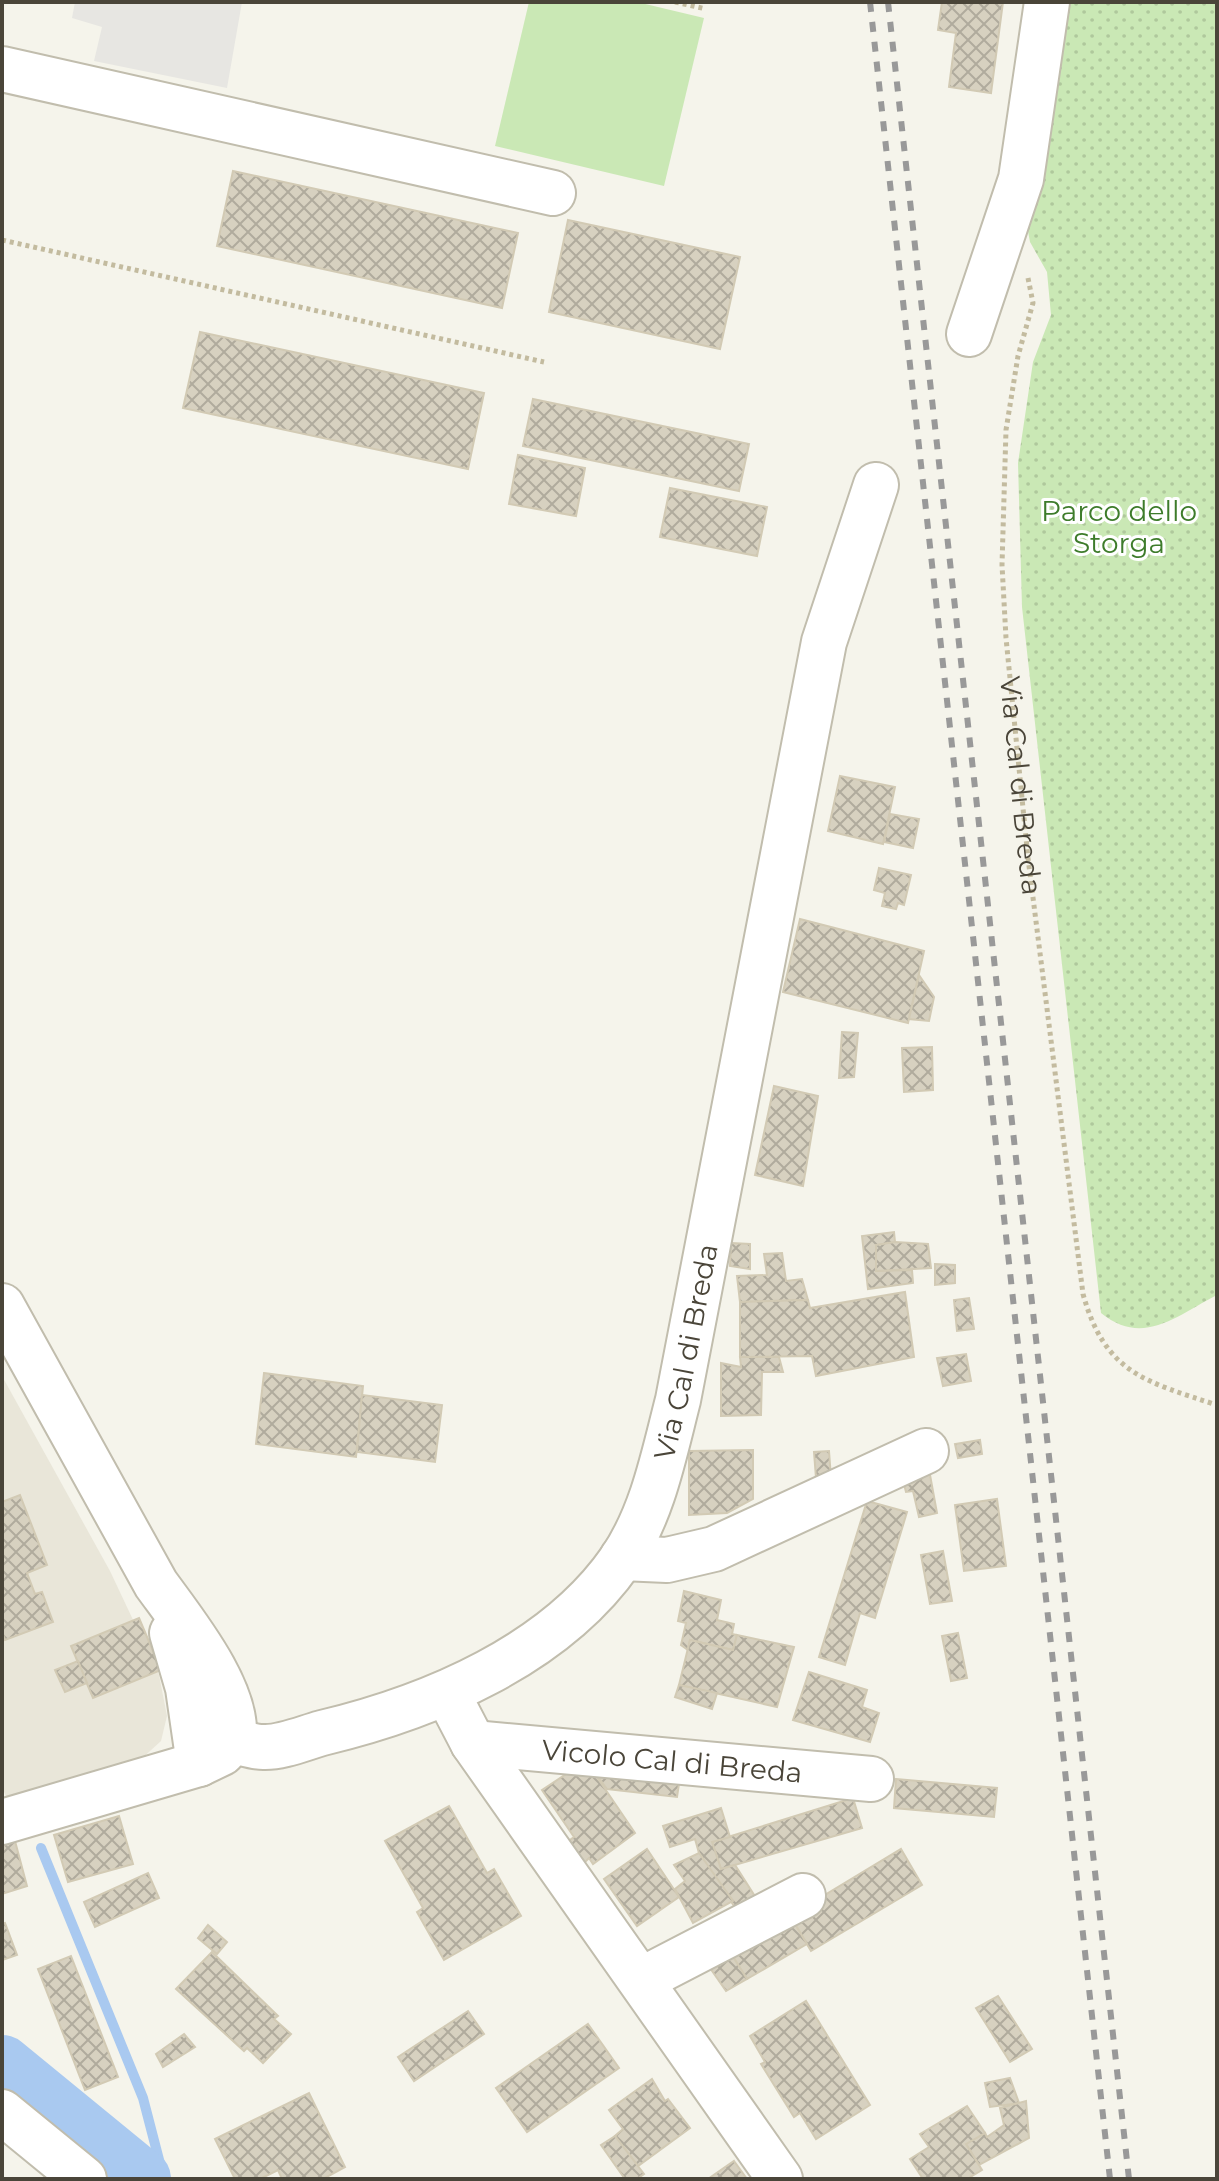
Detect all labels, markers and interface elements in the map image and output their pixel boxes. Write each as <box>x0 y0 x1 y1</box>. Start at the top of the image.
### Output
park label: Parco dello Storga <box>1041 494 1197 560</box>
street label: Via Cal di Breda <box>993 674 1050 897</box>
street label: Via Cal di Breda <box>647 1241 725 1464</box>
street label: Vicolo Cal di Breda <box>540 1732 804 1790</box>

